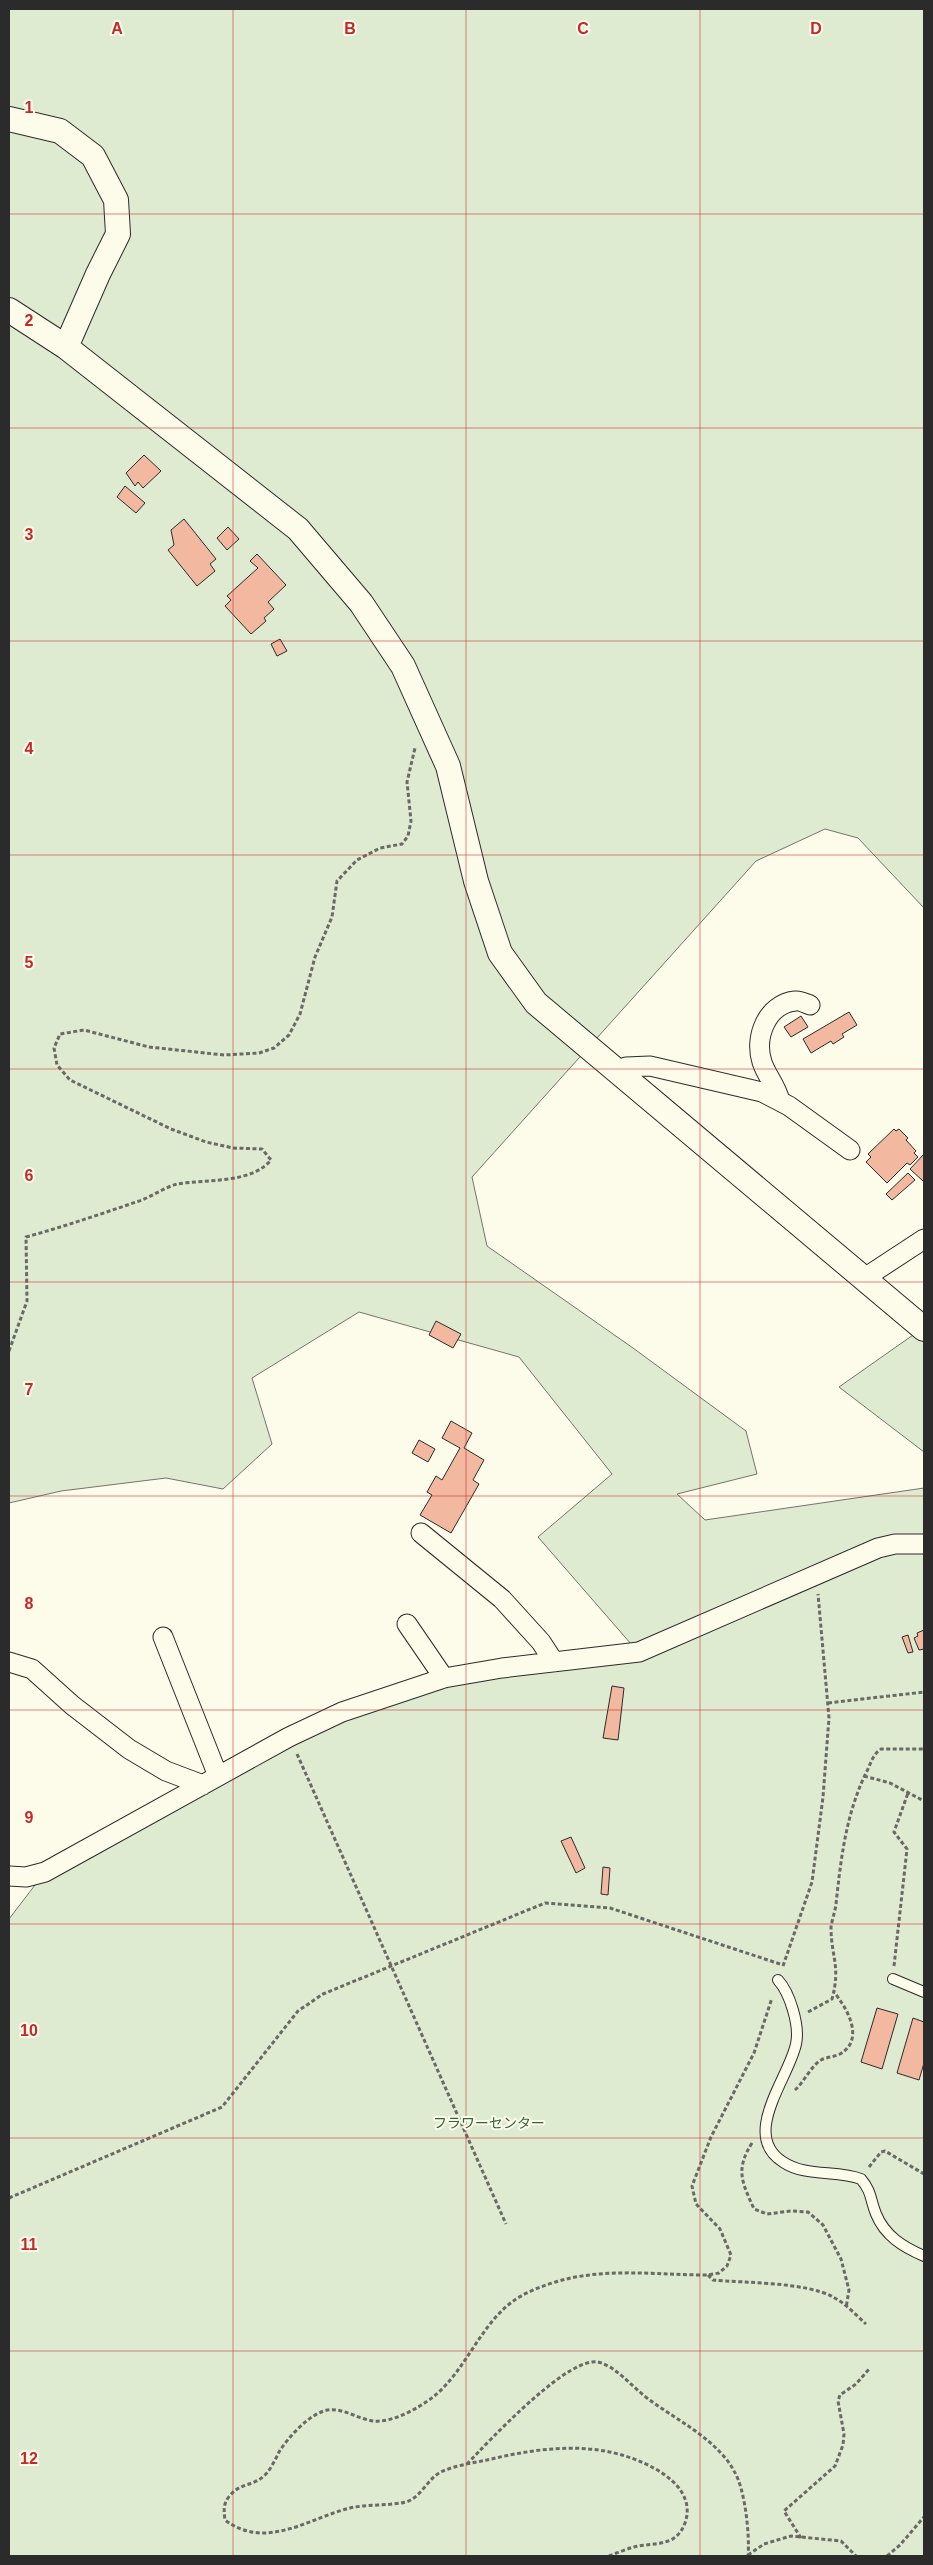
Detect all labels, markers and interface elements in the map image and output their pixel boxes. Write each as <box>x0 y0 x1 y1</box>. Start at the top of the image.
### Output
text: A <box>111 20 123 37</box>
text: B <box>344 20 356 37</box>
text: C <box>577 20 589 37</box>
text: D <box>810 20 822 37</box>
text: 1 <box>25 99 34 116</box>
text: 2 <box>25 312 34 329</box>
text: 3 <box>25 526 34 543</box>
text: 4 <box>25 740 34 757</box>
text: 5 <box>25 954 34 971</box>
text: 6 <box>25 1167 34 1184</box>
text: 7 <box>25 1381 34 1398</box>
text: 8 <box>25 1595 34 1612</box>
text: 9 <box>25 1809 34 1826</box>
text: 10 <box>20 2022 38 2039</box>
park label: フラワーセンター <box>433 2115 545 2131</box>
text: 11 <box>21 2236 38 2253</box>
text: 12 <box>20 2450 38 2467</box>

